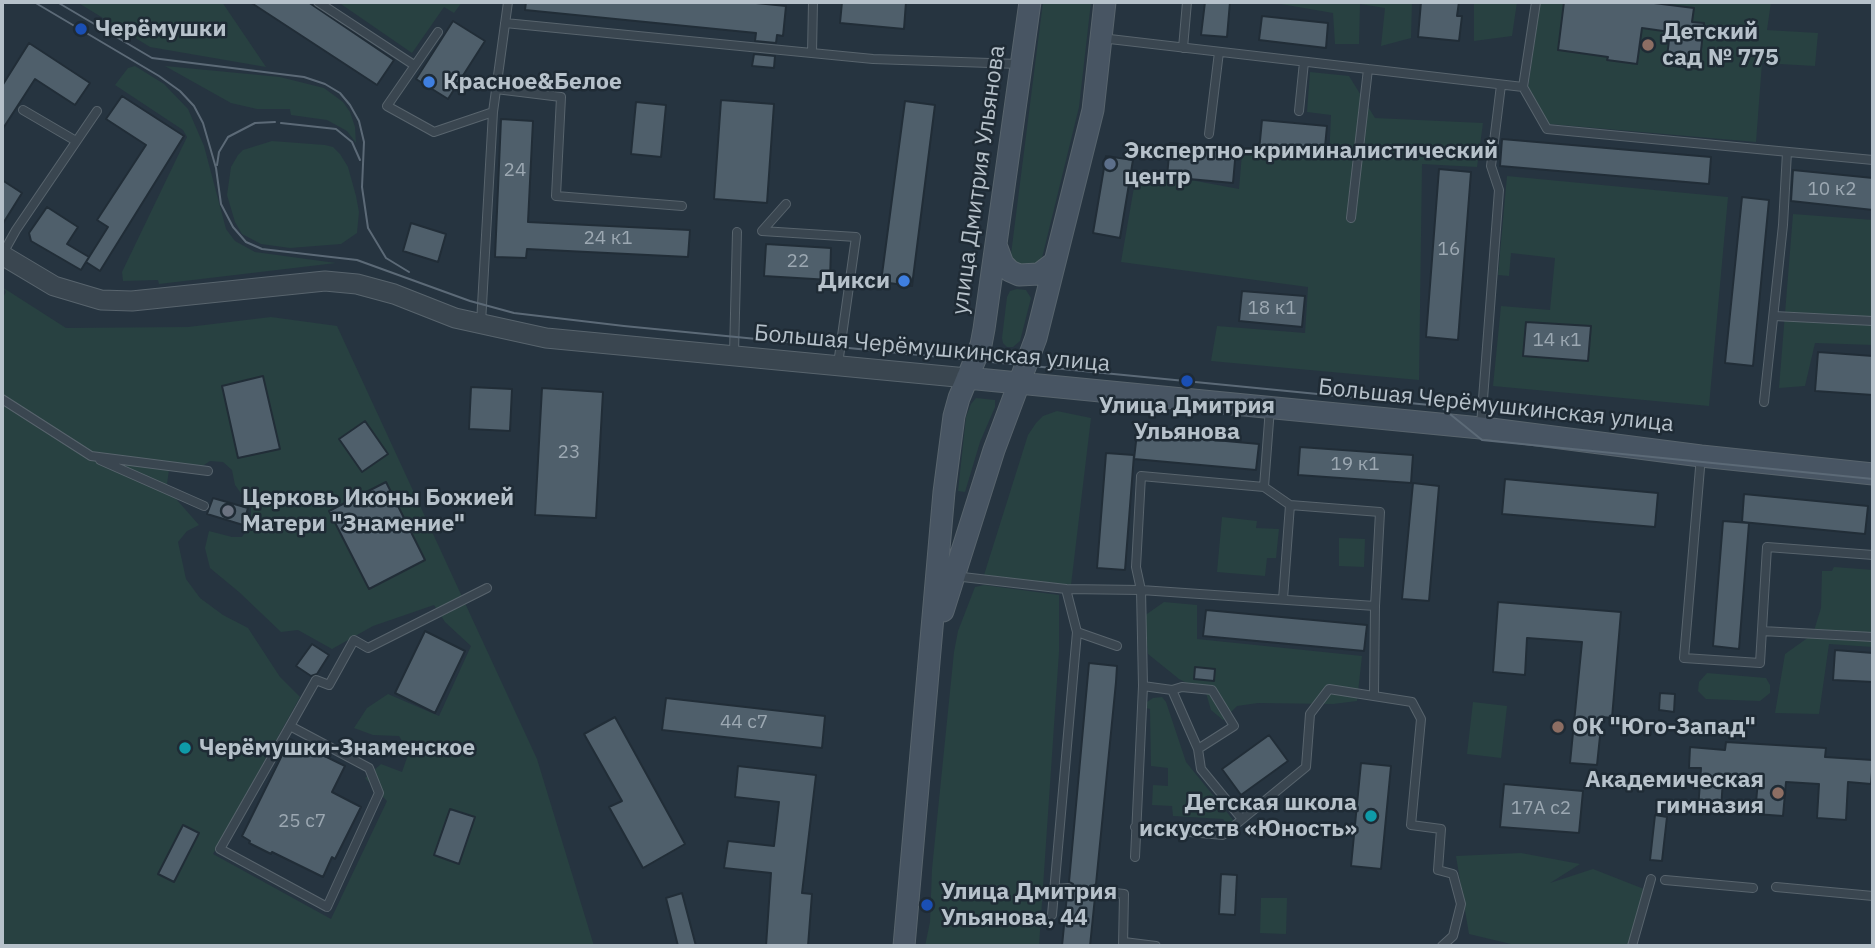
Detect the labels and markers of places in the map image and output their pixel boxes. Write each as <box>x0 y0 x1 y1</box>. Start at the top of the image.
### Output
place label: Черёмушки <box>95 15 226 43</box>
place label: Детский сад № 775 <box>1662 18 1779 72</box>
marker: Черёмушки <box>73 21 89 37</box>
marker: Детский сад № 775 <box>1640 37 1656 53</box>
place label: Красное&Белое <box>443 68 622 96</box>
marker: Красное&Белое <box>421 74 437 90</box>
place label: Экспертно-криминалистический центр <box>1124 137 1498 191</box>
marker: Экспертно-криминалистический центр <box>1102 156 1118 172</box>
place label: Дикси <box>818 267 890 295</box>
marker: Дикси <box>896 273 912 289</box>
marker: Улица Дмитрия Ульянова <box>1179 373 1195 389</box>
place label: Улица Дмитрия Ульянова <box>1099 392 1275 446</box>
place label: Церковь Иконы Божией Матери "Знамение" <box>242 484 514 538</box>
marker: Церковь Иконы Божией Матери "Знамение" <box>220 503 236 519</box>
place label: ОК "Юго-Запад" <box>1572 713 1756 741</box>
marker: ОК "Юго-Запад" <box>1550 719 1566 735</box>
place label: Черёмушки-Знаменское <box>199 734 475 762</box>
marker: Черёмушки-Знаменское <box>177 740 193 756</box>
place label: Академическая гимназия <box>1585 766 1764 820</box>
marker: Академическая гимназия <box>1770 785 1786 801</box>
place label: Детская школа искусств «Юность» <box>1139 789 1357 843</box>
marker: Детская школа искусств «Юность» <box>1363 808 1379 824</box>
place label: Улица Дмитрия Ульянова, 44 <box>941 878 1117 932</box>
marker: Улица Дмитрия Ульянова, 44 <box>919 897 935 913</box>

